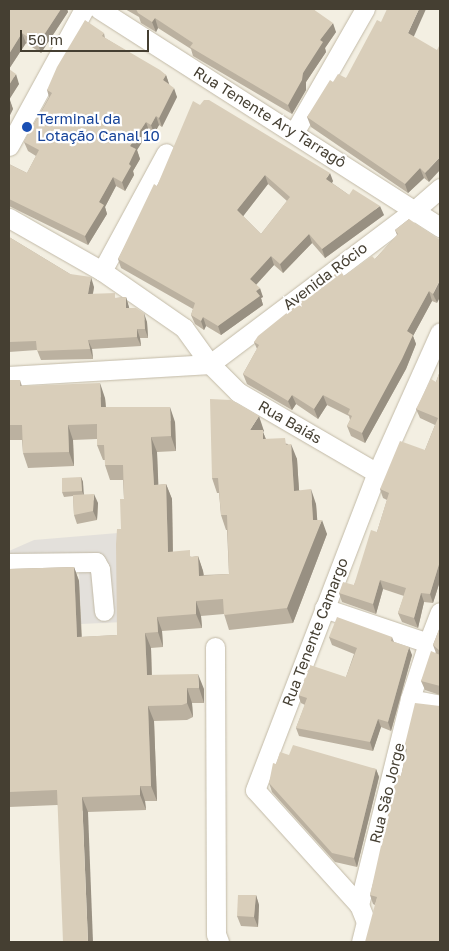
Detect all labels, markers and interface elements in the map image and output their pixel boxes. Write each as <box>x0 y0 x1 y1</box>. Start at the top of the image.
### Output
scale bar <box>22 20 151 52</box>
text: 50 m <box>28 30 63 48</box>
street label: Rua Tenente Ary Tarragô <box>190 63 350 171</box>
place label: Terminal da Lotação Canal 10 <box>37 109 160 144</box>
marker: Terminal da Lotação Canal 10 <box>21 121 33 133</box>
street label: Avenida Rócio <box>279 238 371 314</box>
street label: Rua Baiás <box>255 397 325 447</box>
street label: Rua Tenente Camargo <box>278 555 352 709</box>
street label: Rua São Jorge <box>366 741 408 845</box>

